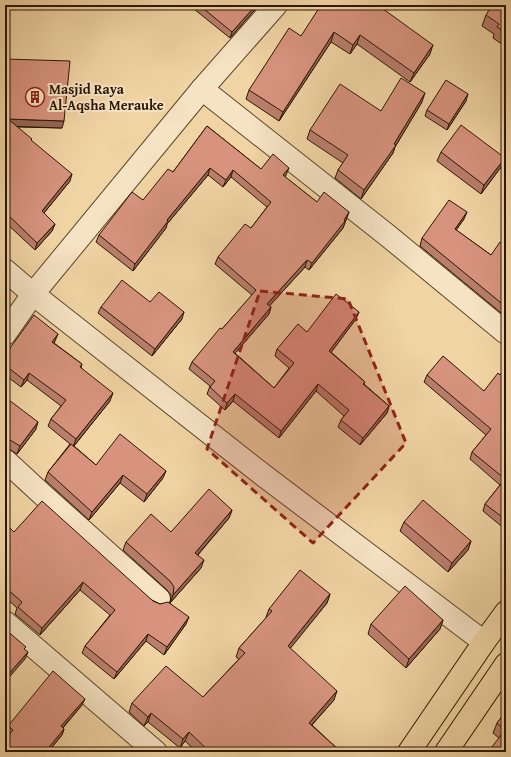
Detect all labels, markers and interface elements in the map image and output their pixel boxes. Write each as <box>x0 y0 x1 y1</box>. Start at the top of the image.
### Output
place label: Masjid Raya Al-Aqsha Merauke <box>49 79 164 115</box>
building icon: Masjid Raya Al-Aqsha Merauke <box>24 86 46 108</box>

